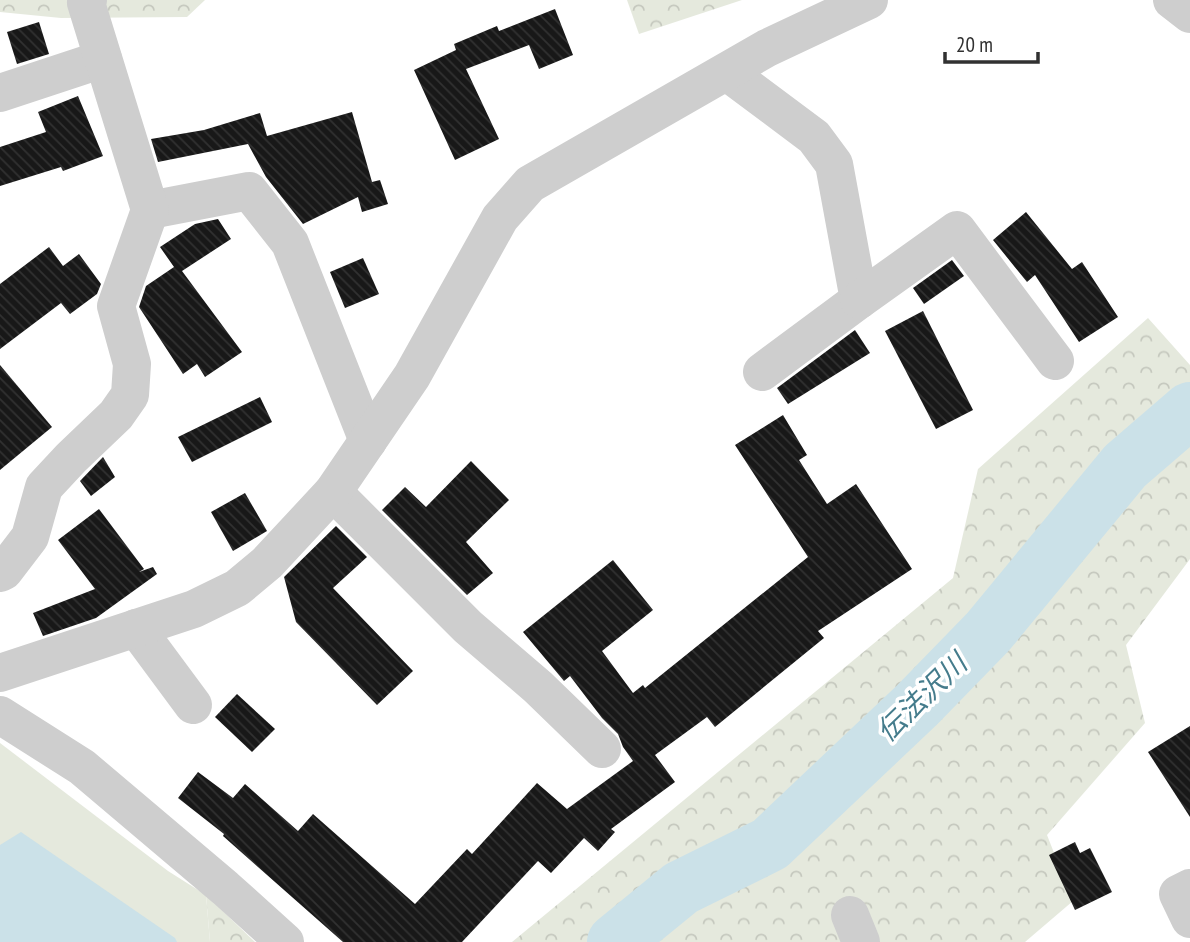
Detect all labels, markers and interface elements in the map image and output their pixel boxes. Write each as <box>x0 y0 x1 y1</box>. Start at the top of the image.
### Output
scale bar <box>945 21 1038 65</box>
text: 20 m <box>956 31 993 58</box>
water label: 伝法沢川 <box>868 643 976 749</box>

